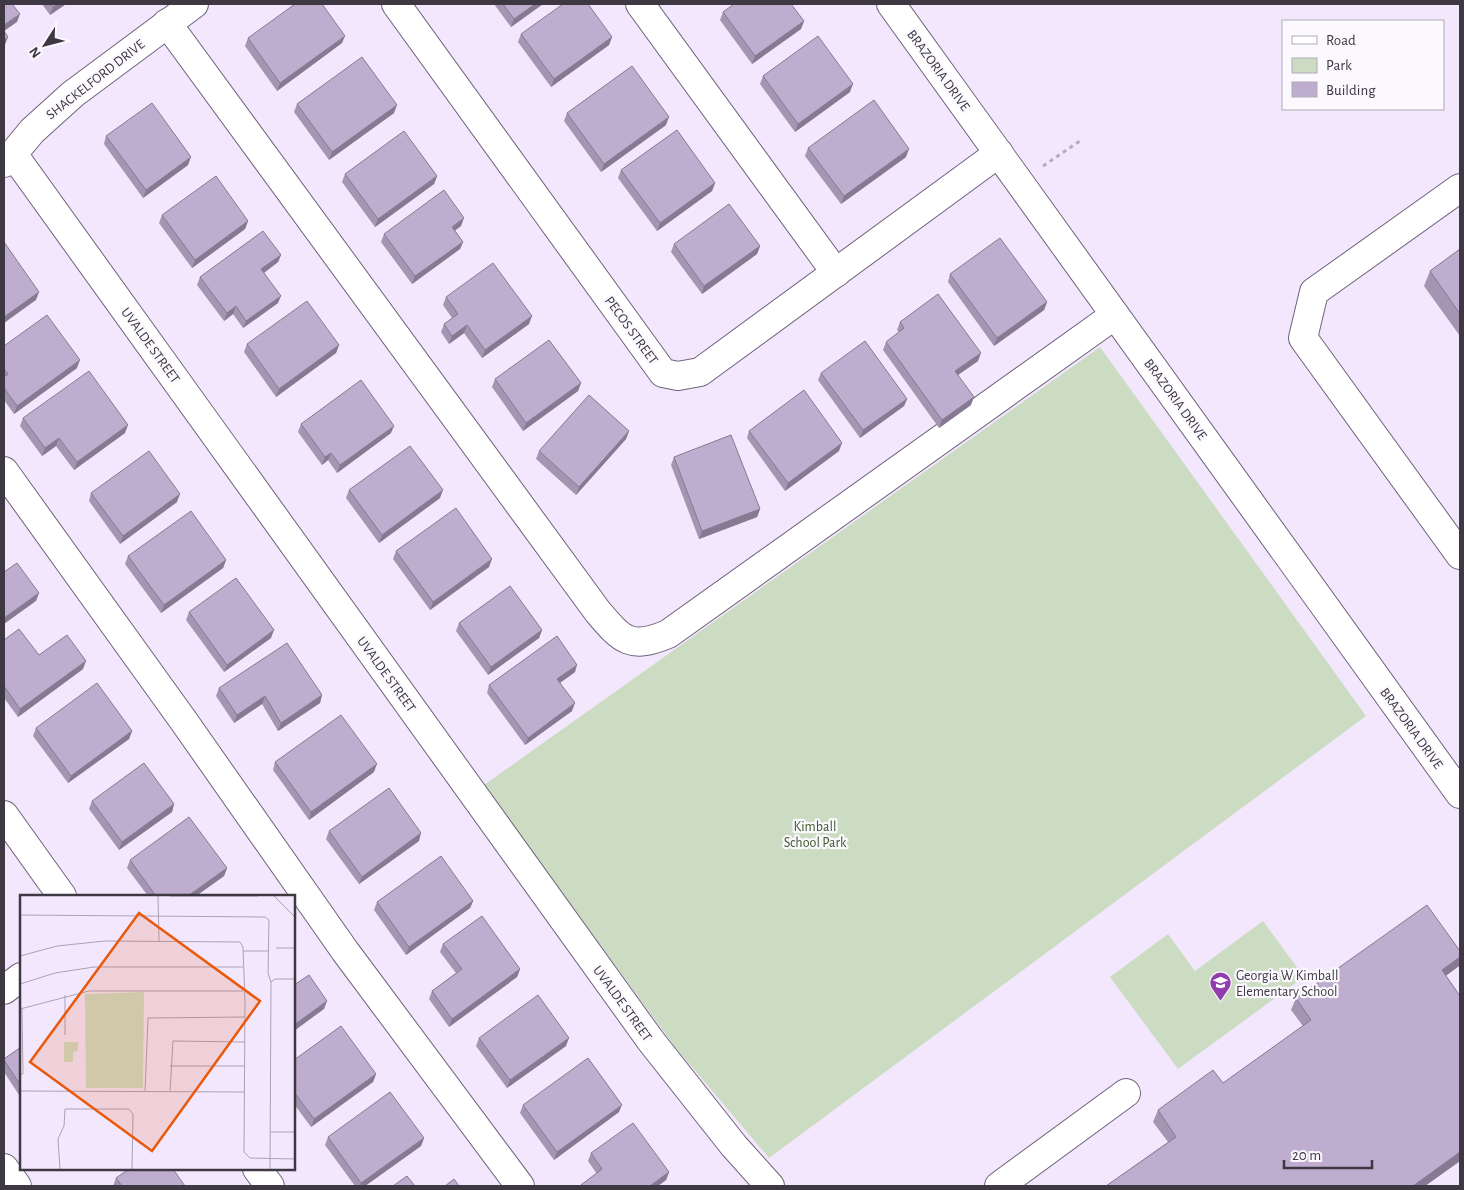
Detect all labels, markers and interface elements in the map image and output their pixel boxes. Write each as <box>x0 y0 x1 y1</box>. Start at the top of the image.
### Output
north arrow <box>20 20 70 70</box>
legend <box>1282 20 1444 110</box>
street label: BRAZORIA DRIVE <box>904 27 972 114</box>
text: Road <box>1326 33 1356 48</box>
street label: SHACKELFORD DRIVE <box>44 37 148 122</box>
text: N <box>27 44 44 60</box>
text: Park <box>1326 58 1352 73</box>
text: Building <box>1326 83 1376 98</box>
street label: PECOS STREET <box>602 294 661 367</box>
street label: UVALDE STREET <box>118 305 182 386</box>
street label: BRAZORIA DRIVE <box>1141 356 1209 443</box>
street label: UVALDE STREET <box>354 634 418 715</box>
street label: BRAZORIA DRIVE <box>1377 685 1445 772</box>
park label: Kimball School Park <box>784 820 847 850</box>
inset map <box>20 895 295 1170</box>
street label: UVALDE STREET <box>590 963 654 1044</box>
place label: Georgia W Kimball Elementary School <box>1236 969 1338 999</box>
school or university icon: Georgia W Kimball Elementary School <box>1208 971 1232 1002</box>
scale bar <box>1284 1138 1372 1170</box>
text: 20 m <box>1292 1148 1321 1163</box>

